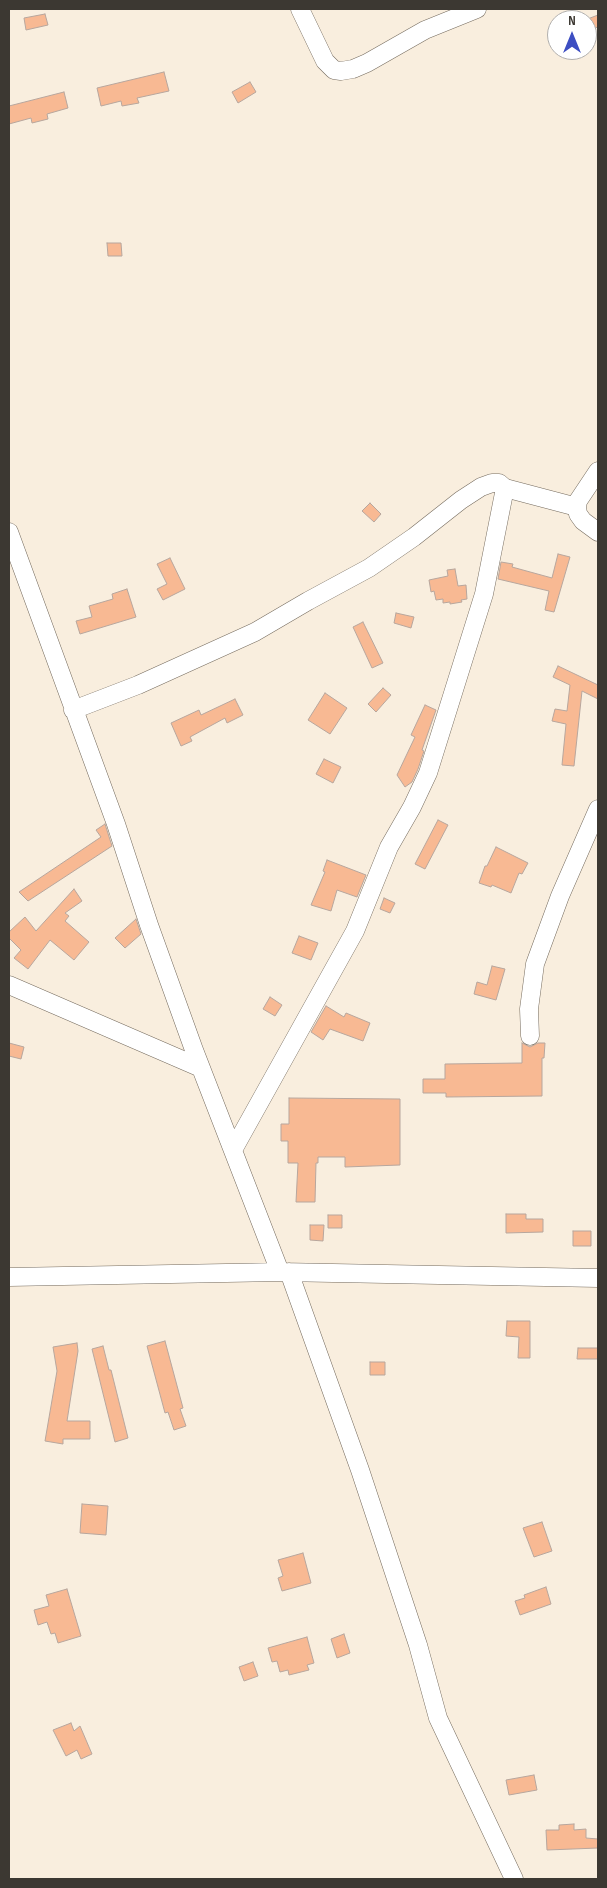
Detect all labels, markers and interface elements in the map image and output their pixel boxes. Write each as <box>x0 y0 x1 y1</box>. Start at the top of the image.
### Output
north arrow <box>547 10 597 60</box>
text: N <box>568 12 576 29</box>

